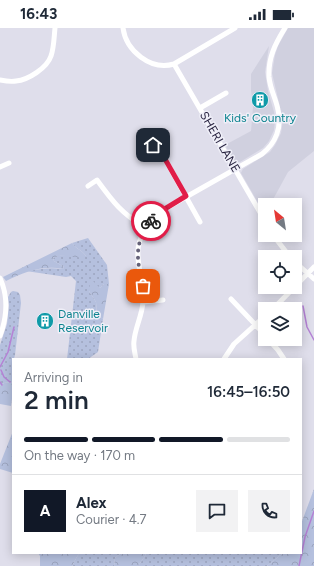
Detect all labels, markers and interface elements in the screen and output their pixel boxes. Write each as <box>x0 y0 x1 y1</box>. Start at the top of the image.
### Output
text: 16:43 <box>20 5 57 23</box>
building icon: Kids' Country <box>250 90 270 110</box>
street label: SHERI LANE <box>197 109 243 175</box>
place label: Kids' Country <box>224 111 297 125</box>
pin <box>136 128 170 162</box>
icon: home <box>142 134 164 156</box>
north arrow <box>258 198 302 242</box>
map controls <box>258 198 302 346</box>
courier <box>131 201 171 241</box>
icon: bike <box>140 210 162 232</box>
button: locate <box>258 250 302 294</box>
pin <box>126 269 160 303</box>
icon: bag <box>132 275 154 297</box>
button: layers <box>258 302 302 346</box>
place label: Danville Reservoir <box>58 307 108 335</box>
building icon: Danville Reservoir <box>35 311 55 331</box>
text: Arriving in <box>24 370 83 385</box>
text: 16:45–16:50 <box>207 383 290 401</box>
text: 2 min <box>24 384 89 416</box>
text: On the way · 170 m <box>24 448 135 463</box>
button: chat <box>196 490 238 532</box>
button: phone <box>248 490 290 532</box>
text: Alex <box>76 494 106 512</box>
text: A <box>40 502 50 520</box>
text: Courier · 4.7 <box>76 512 147 527</box>

